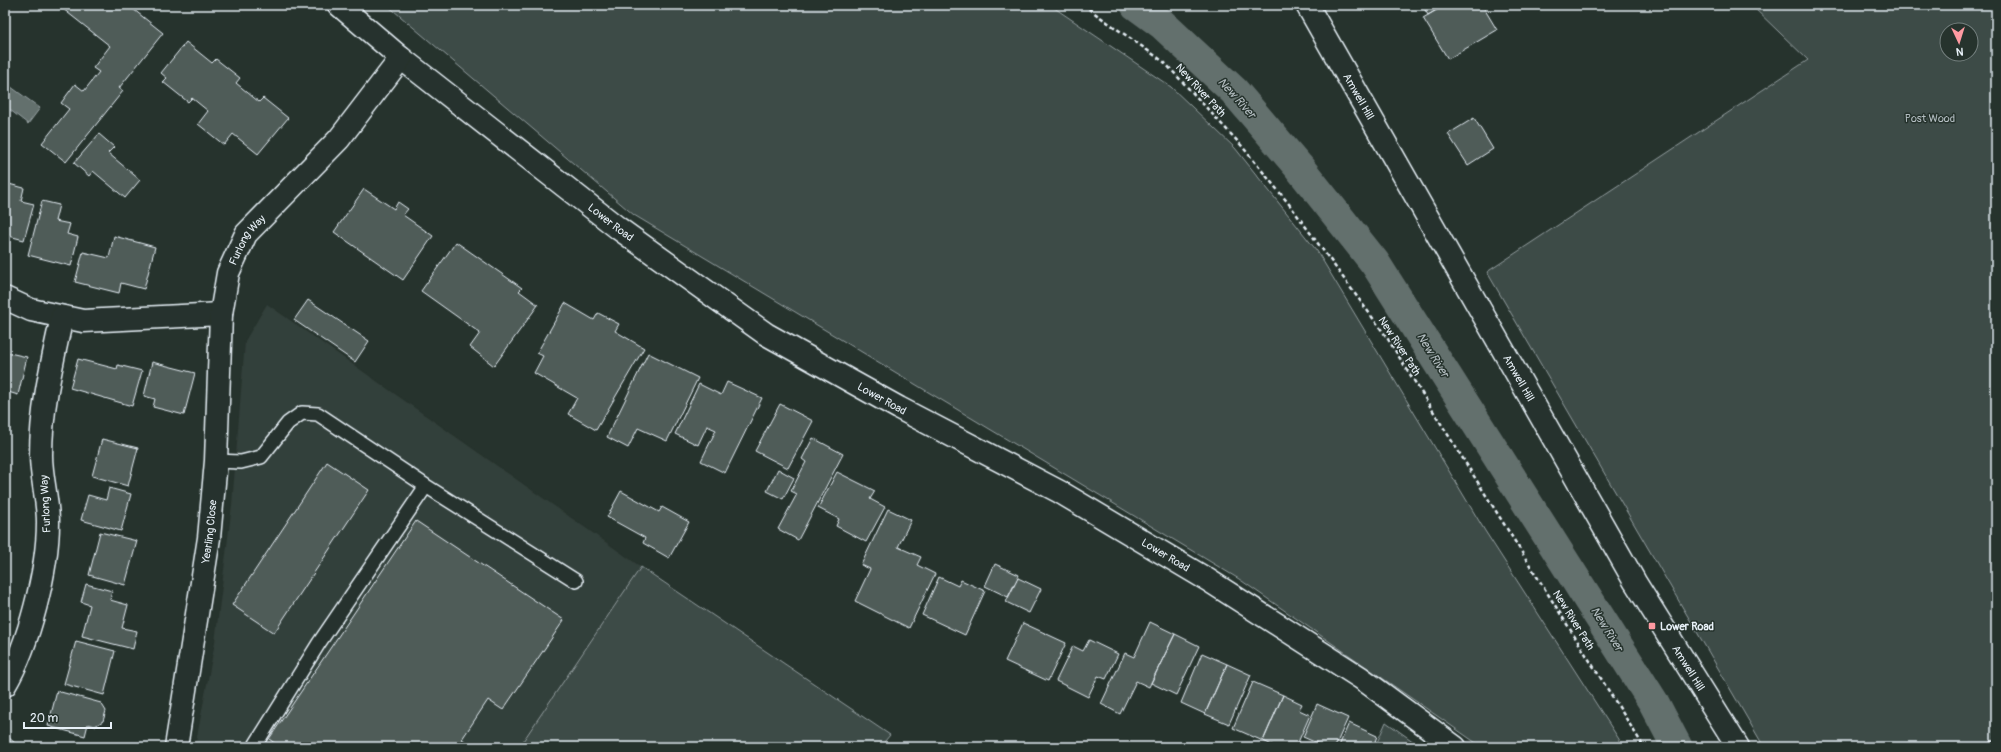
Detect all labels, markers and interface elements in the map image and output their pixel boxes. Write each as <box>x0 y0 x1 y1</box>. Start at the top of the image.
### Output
north arrow <box>1939 22 1979 62</box>
text: N <box>1955 45 1964 58</box>
street label: New River Path <box>1173 61 1229 120</box>
street label: Amwell Hill <box>1340 71 1377 122</box>
water label: New River <box>1214 75 1260 123</box>
park label: Post Wood <box>1905 112 1955 125</box>
street label: Lower Road <box>585 201 636 244</box>
street label: Furlong Way <box>227 212 268 267</box>
street label: New River Path <box>1376 314 1424 378</box>
water label: New River <box>1413 330 1453 382</box>
street label: Amwell Hill <box>1500 353 1537 404</box>
street label: Lower Road <box>855 380 908 418</box>
street label: Furlong Way <box>37 474 54 533</box>
street label: Yearling Close <box>199 499 220 565</box>
street label: Lower Road <box>1139 536 1192 575</box>
street label: New River Path <box>1550 588 1597 653</box>
water label: New River <box>1587 604 1627 656</box>
place label: Lower Road <box>1660 620 1714 633</box>
marker: Lower Road <box>1647 621 1657 631</box>
street label: Amwell Hill <box>1669 643 1707 693</box>
scale bar <box>24 704 111 730</box>
text: 20 m <box>30 711 59 726</box>

